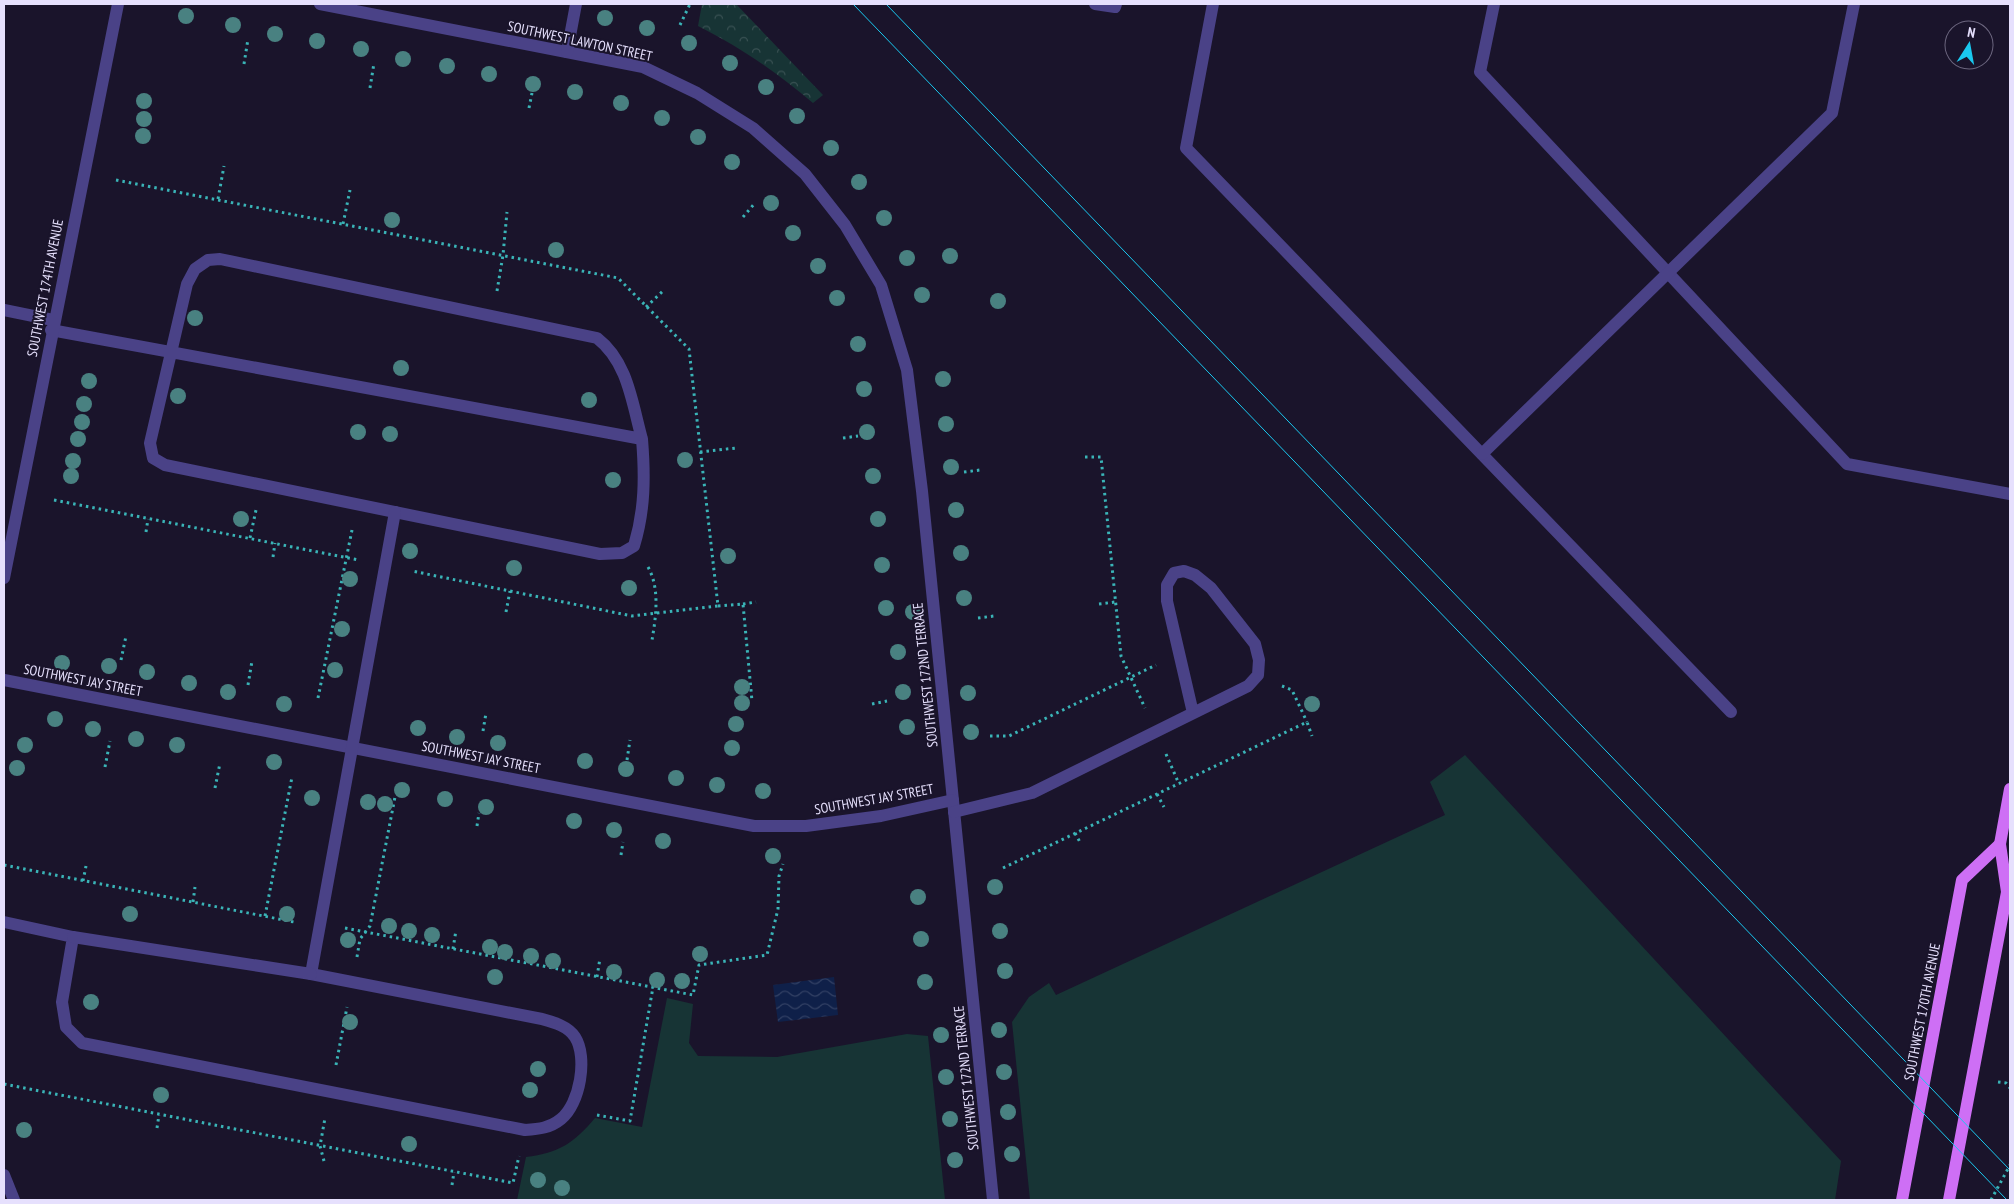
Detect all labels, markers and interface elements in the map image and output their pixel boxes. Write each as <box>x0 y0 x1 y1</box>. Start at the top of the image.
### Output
street label: SOUTHWEST LAWTON STREET <box>506 17 655 65</box>
north arrow <box>1944 20 1994 70</box>
text: N <box>1966 23 1977 42</box>
street label: SOUTHWEST 174TH AVENUE <box>23 218 67 358</box>
street label: SOUTHWEST 172ND TERRACE <box>908 602 942 748</box>
street label: SOUTHWEST JAY STREET <box>22 660 145 700</box>
street label: SOUTHWEST JAY STREET <box>420 737 543 777</box>
street label: SOUTHWEST JAY STREET <box>813 780 936 818</box>
street label: SOUTHWEST 170TH AVENUE <box>1900 942 1944 1082</box>
street label: SOUTHWEST 172ND TERRACE <box>949 1005 983 1151</box>

